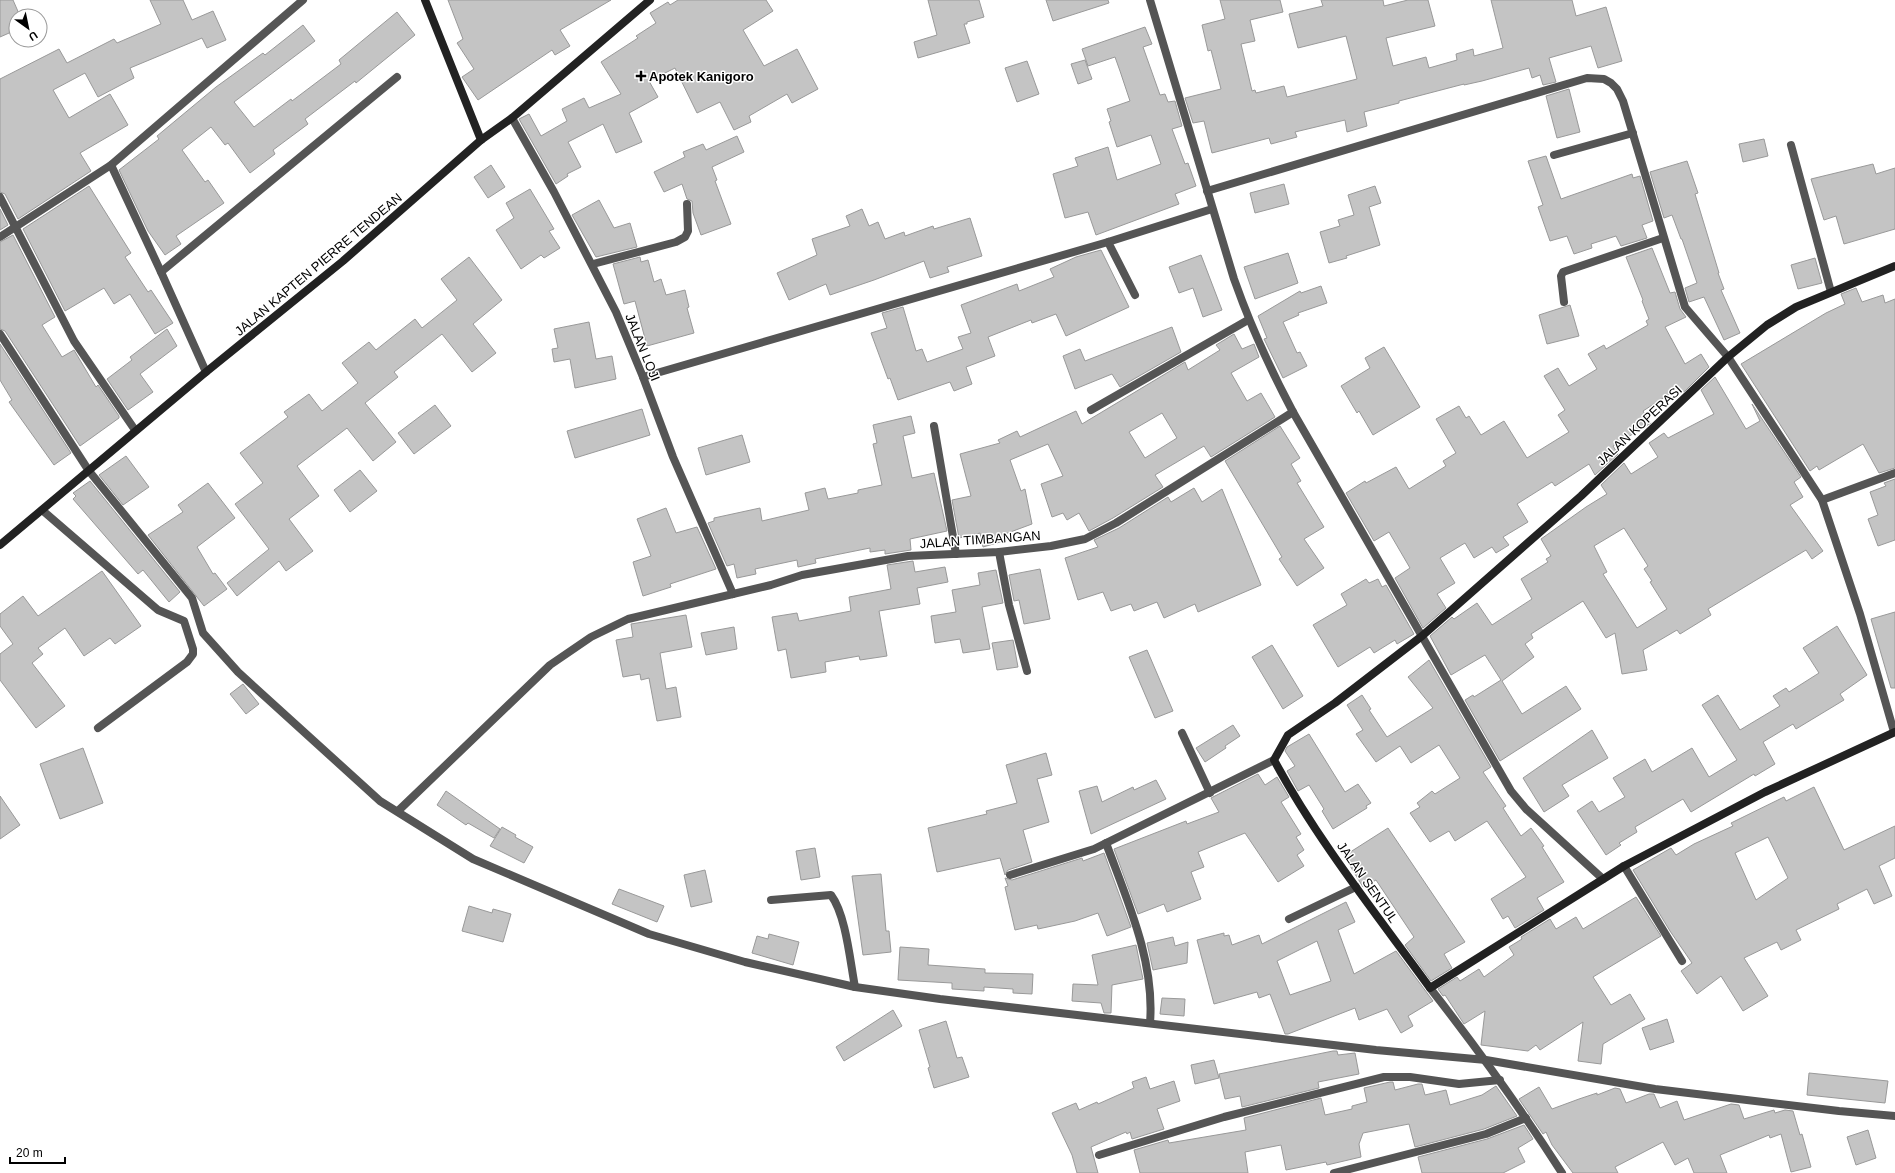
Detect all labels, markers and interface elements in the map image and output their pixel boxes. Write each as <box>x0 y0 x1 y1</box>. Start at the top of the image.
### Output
north arrow <box>8 8 48 48</box>
text: U <box>27 29 40 44</box>
place label: Apotek Kanigoro <box>649 69 754 84</box>
marker: Apotek Kanigoro <box>636 71 646 81</box>
street label: JALAN KAPTEN PIERRE TENDEAN <box>232 190 405 339</box>
street label: JALAN LOJI <box>622 311 663 383</box>
street label: JALAN KOPERASI <box>1594 382 1685 469</box>
street label: JALAN TIMBANGAN <box>919 528 1041 551</box>
street label: JALAN SENTUL <box>1334 839 1401 926</box>
scale bar <box>10 1139 65 1165</box>
text: 20 m <box>16 1146 43 1160</box>

